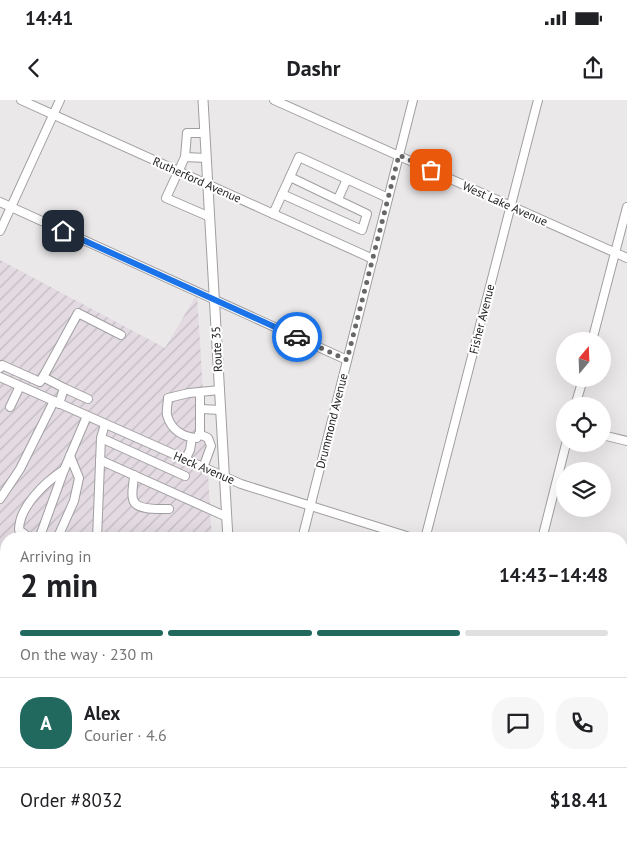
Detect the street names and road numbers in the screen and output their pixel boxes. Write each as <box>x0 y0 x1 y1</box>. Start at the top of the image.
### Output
street label: Rutherford Avenue <box>151 153 244 206</box>
street label: West Lake Avenue <box>460 178 550 229</box>
street label: Fisher Avenue <box>466 282 497 355</box>
street label: Route 35 <box>208 326 225 372</box>
street label: Drummond Avenue <box>312 372 351 470</box>
street label: Heck Avenue <box>171 448 237 487</box>

